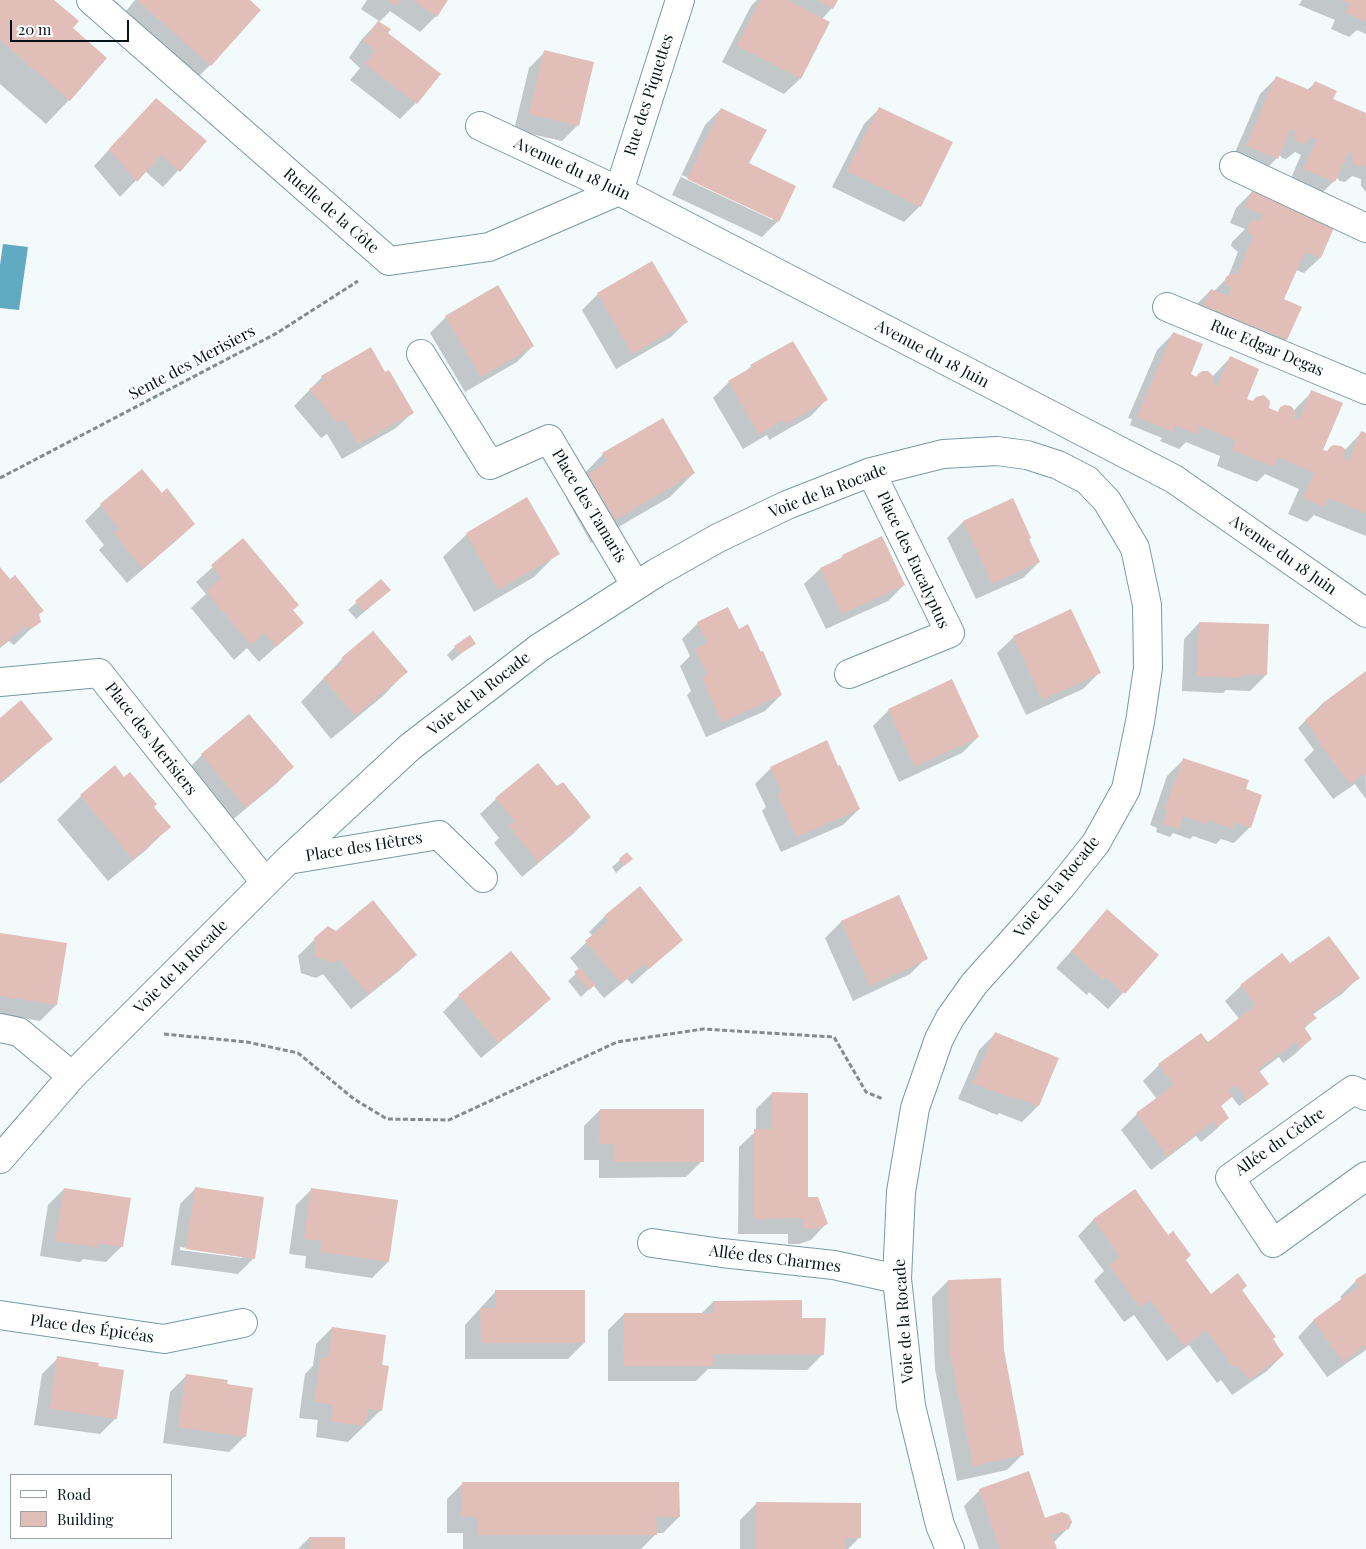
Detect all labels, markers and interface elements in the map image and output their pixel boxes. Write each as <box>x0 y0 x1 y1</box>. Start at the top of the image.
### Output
scale bar <box>12 10 131 42</box>
text: 20 m <box>18 19 51 39</box>
street label: Rue des Piquettes <box>620 32 678 158</box>
street label: Avenue du 18 Juin <box>511 134 633 204</box>
street label: Ruelle de la Côte <box>279 164 383 258</box>
street label: Rue Edgar Degas <box>1207 315 1327 381</box>
street label: Avenue du 18 Juin <box>872 316 992 392</box>
street label: Sente des Merisiers <box>126 322 258 404</box>
street label: Place des Tamaris <box>548 446 630 566</box>
street label: Voie de la Rocade <box>766 460 890 522</box>
street label: Place des Eucalyptus <box>873 488 953 632</box>
street label: Avenue du 18 Juin <box>1226 511 1340 599</box>
street label: Voie de la Rocade <box>424 648 534 740</box>
street label: Place des Merisiers <box>101 679 201 799</box>
street label: Place des Hêtres <box>304 828 424 866</box>
street label: Voie de la Rocade <box>1010 832 1104 942</box>
street label: Voie de la Rocade <box>130 916 232 1018</box>
street label: Allée du Cèdre <box>1231 1104 1329 1180</box>
street label: Allée des Charmes <box>708 1241 842 1277</box>
street label: Voie de la Rocade <box>890 1258 918 1384</box>
street label: Place des Épicéas <box>29 1311 155 1347</box>
legend <box>10 1474 172 1539</box>
text: Road <box>57 1484 91 1504</box>
text: Building <box>57 1509 113 1529</box>

